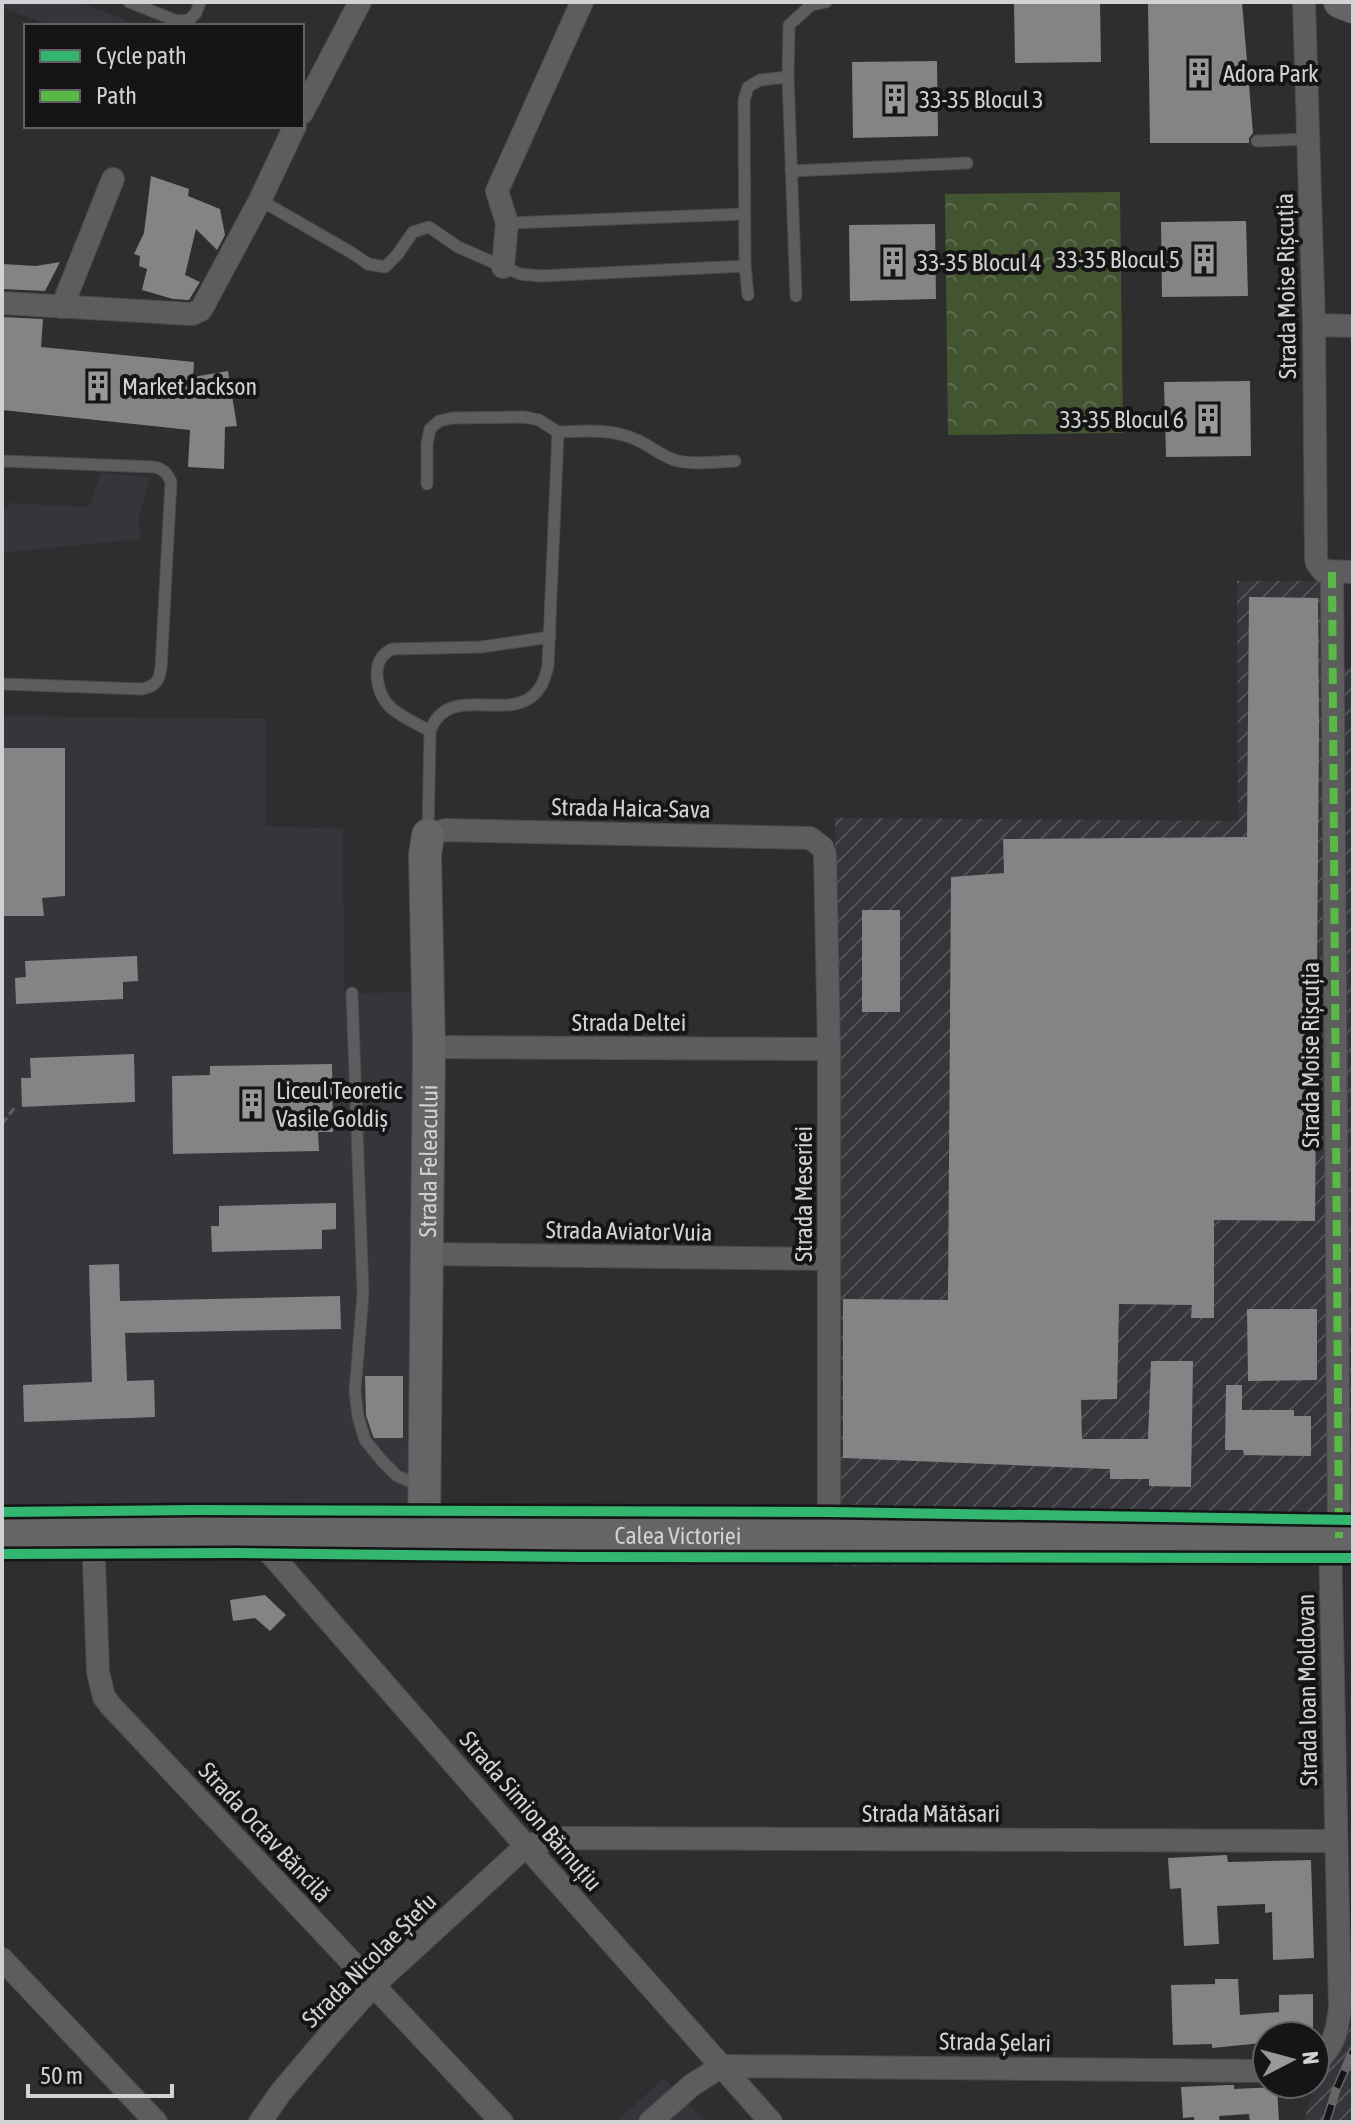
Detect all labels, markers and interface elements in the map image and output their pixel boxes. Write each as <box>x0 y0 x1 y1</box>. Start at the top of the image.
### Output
legend <box>24 24 304 128</box>
text: Cycle path <box>96 42 187 69</box>
building icon: Adora Park <box>1182 56 1216 90</box>
place label: Adora Park <box>1223 60 1319 87</box>
text: Path <box>96 82 137 109</box>
building icon: 33-35 Blocul 3 <box>878 82 912 116</box>
place label: 33-35 Blocul 3 <box>919 86 1044 113</box>
street label: Strada Moise Rișcuția <box>1271 193 1301 379</box>
building icon: 33-35 Blocul 5 <box>1187 242 1221 276</box>
building icon: 33-35 Blocul 4 <box>876 245 910 279</box>
place label: 33-35 Blocul 5 <box>1055 246 1180 273</box>
place label: 33-35 Blocul 4 <box>917 249 1042 276</box>
building icon: Market Jackson <box>81 369 115 403</box>
place label: Market Jackson <box>122 373 257 400</box>
building icon: 33-35 Blocul 6 <box>1191 402 1225 436</box>
place label: 33-35 Blocul 6 <box>1059 406 1184 433</box>
street label: Strada Haica-Sava <box>551 793 711 823</box>
street label: Strada Moise Rișcuția <box>1297 962 1324 1148</box>
street label: Strada Deltei <box>572 1009 686 1036</box>
place label: Liceul Teoretic Vasile Goldiș <box>276 1077 402 1132</box>
street label: Strada Feleacului <box>414 1084 442 1238</box>
building icon: Liceul Teoretic Vasile Goldiș <box>235 1087 269 1121</box>
street label: Strada Meseriei <box>790 1126 817 1262</box>
street label: Strada Aviator Vuia <box>545 1216 713 1246</box>
street label: Calea Victoriei <box>615 1521 741 1549</box>
street label: Strada Ioan Moldovan <box>1292 1594 1322 1786</box>
street label: Strada Simion Bărnuțiu <box>455 1726 607 1896</box>
street label: Strada Octav Băncilă <box>193 1757 337 1907</box>
street label: Strada Mătăsari <box>862 1800 1000 1827</box>
street label: Strada Nicolae Ștefu <box>297 1888 441 2032</box>
north arrow <box>1251 2020 1331 2100</box>
street label: Strada Șelari <box>939 2028 1051 2056</box>
scale bar <box>28 2048 172 2098</box>
text: N <box>1297 2050 1324 2066</box>
text: 50 m <box>40 2062 83 2089</box>

